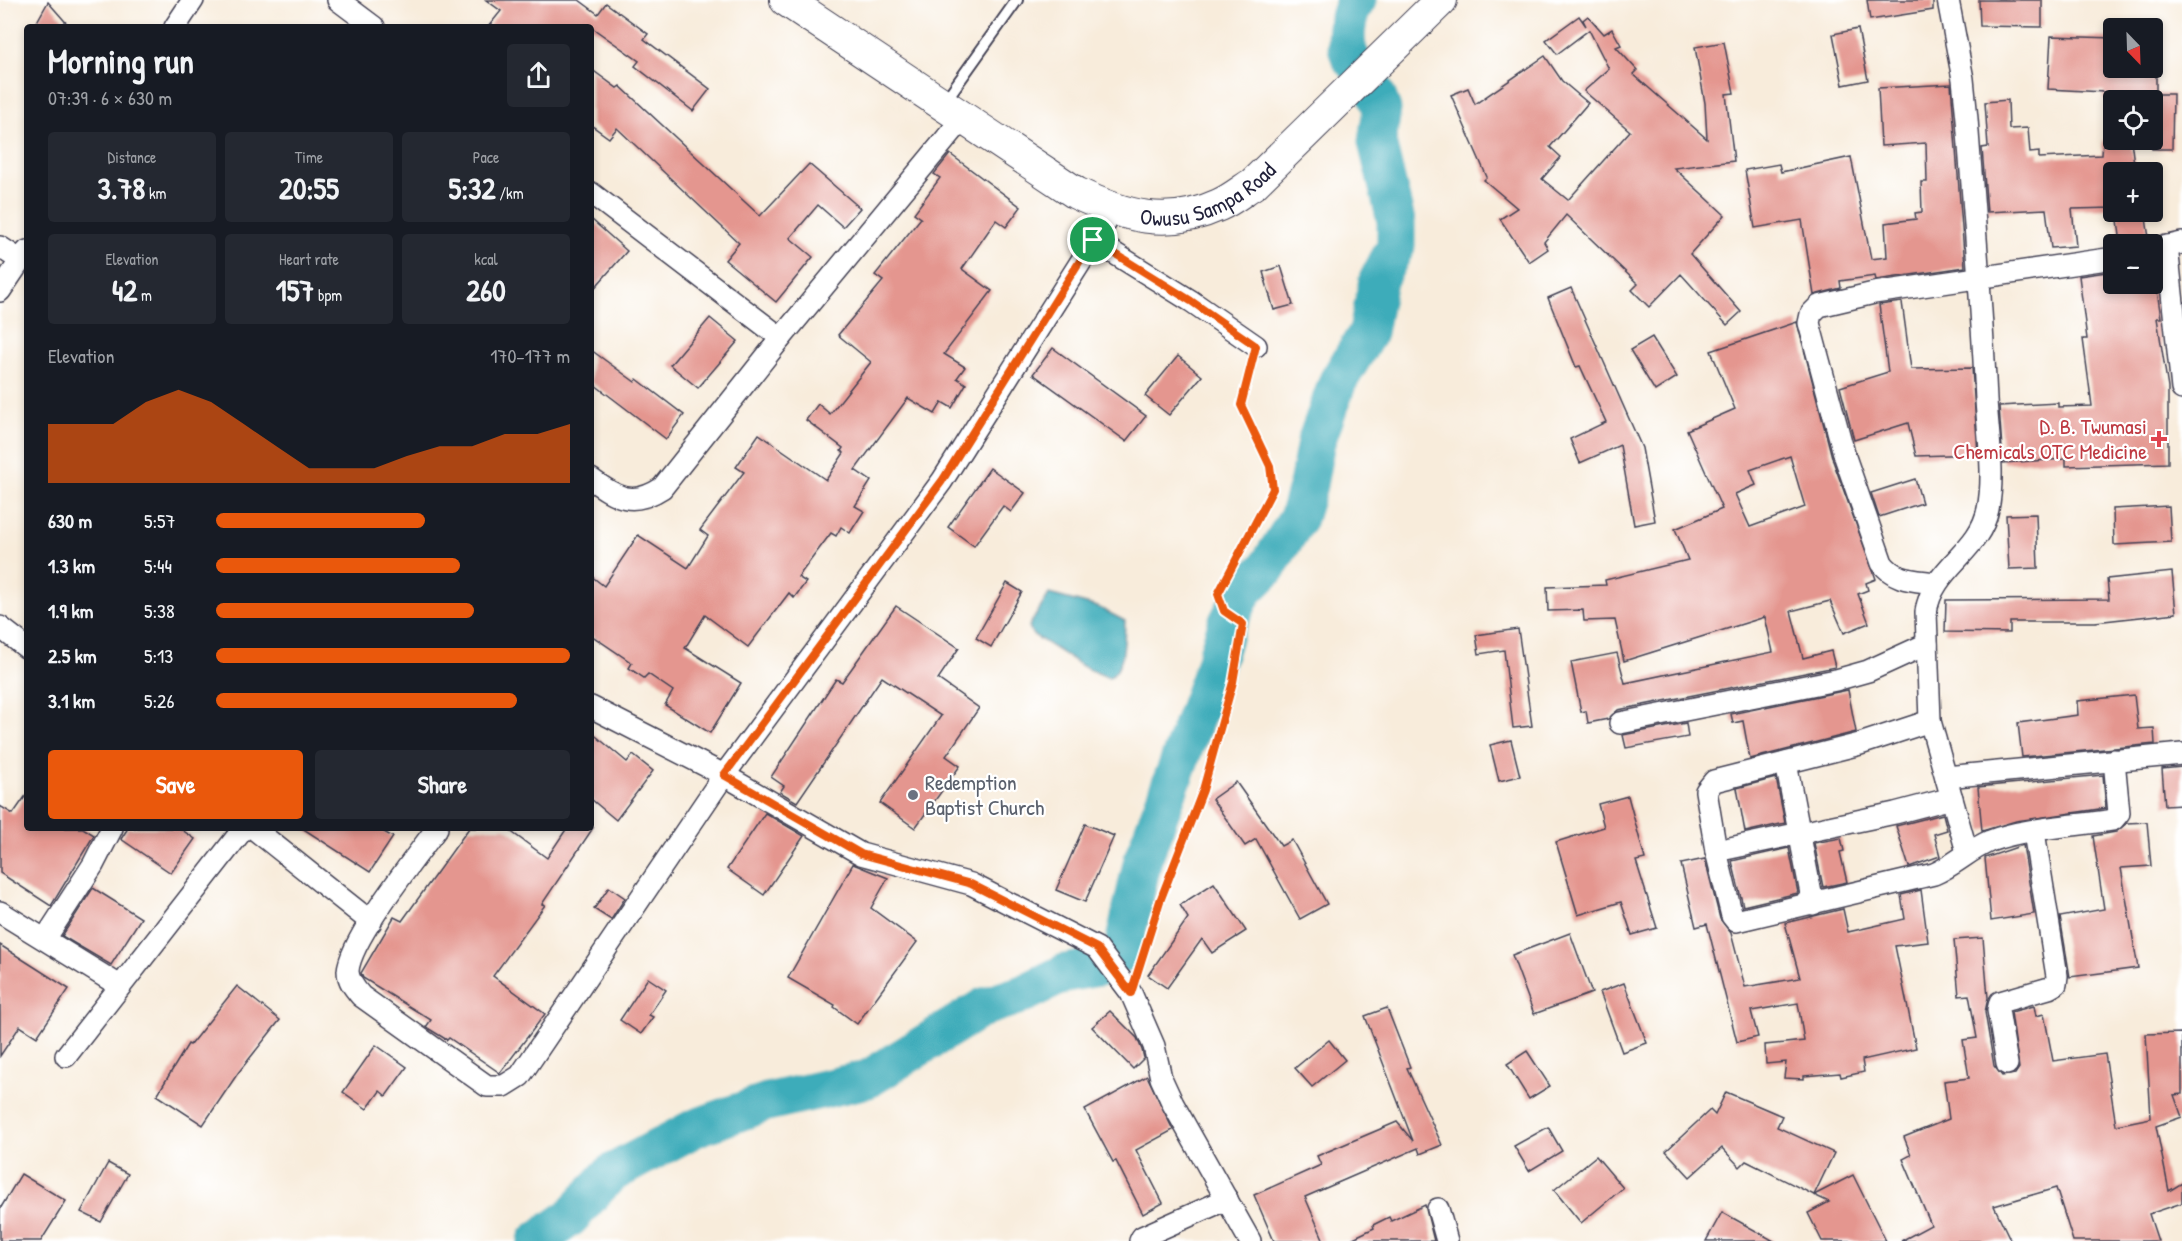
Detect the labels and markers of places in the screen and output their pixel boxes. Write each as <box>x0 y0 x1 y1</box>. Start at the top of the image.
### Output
pin <box>1067 214 1118 265</box>
place label: D. B. Twumasi Chemicals OTC Medicine <box>1953 411 2147 466</box>
marker: D. B. Twumasi Chemicals OTC Medicine <box>2152 432 2166 446</box>
place label: Redemption Baptist Church <box>925 767 1044 822</box>
marker: Redemption Baptist Church <box>906 788 920 802</box>

